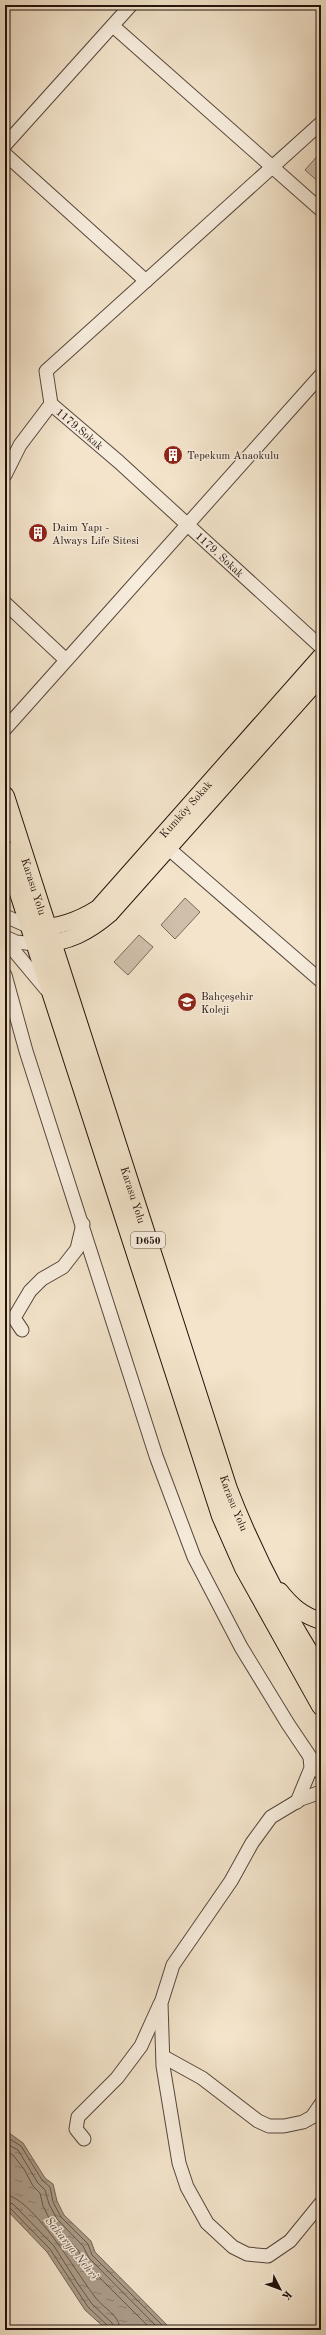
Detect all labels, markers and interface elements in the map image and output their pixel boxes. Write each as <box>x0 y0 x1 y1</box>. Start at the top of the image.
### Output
street label: 1179.Sokak <box>53 407 105 453</box>
building icon: Tepekum Anaokulu <box>162 444 184 466</box>
place label: Tepekum Anaokulu <box>187 451 279 462</box>
building icon: Daim Yapı - Always Life Sitesi <box>27 522 49 544</box>
place label: Daim Yapı - Always Life Sitesi <box>52 523 139 547</box>
street label: 1179. Sokak <box>193 531 245 580</box>
street label: Kumköy Sokak <box>159 779 215 841</box>
street label: Karasu Yolu <box>18 857 47 917</box>
school or university icon: Bahçeşehir Koleji <box>176 991 198 1013</box>
place label: Bahçeşehir Koleji <box>201 992 254 1016</box>
street label: Karasu Yolu <box>118 1166 146 1225</box>
road number: D650 <box>131 1232 165 1248</box>
street label: Karasu Yolu <box>217 1474 249 1533</box>
water label: Sakarya Nehri <box>42 2215 100 2282</box>
north arrow <box>260 2269 300 2309</box>
text: K <box>279 2288 293 2302</box>

